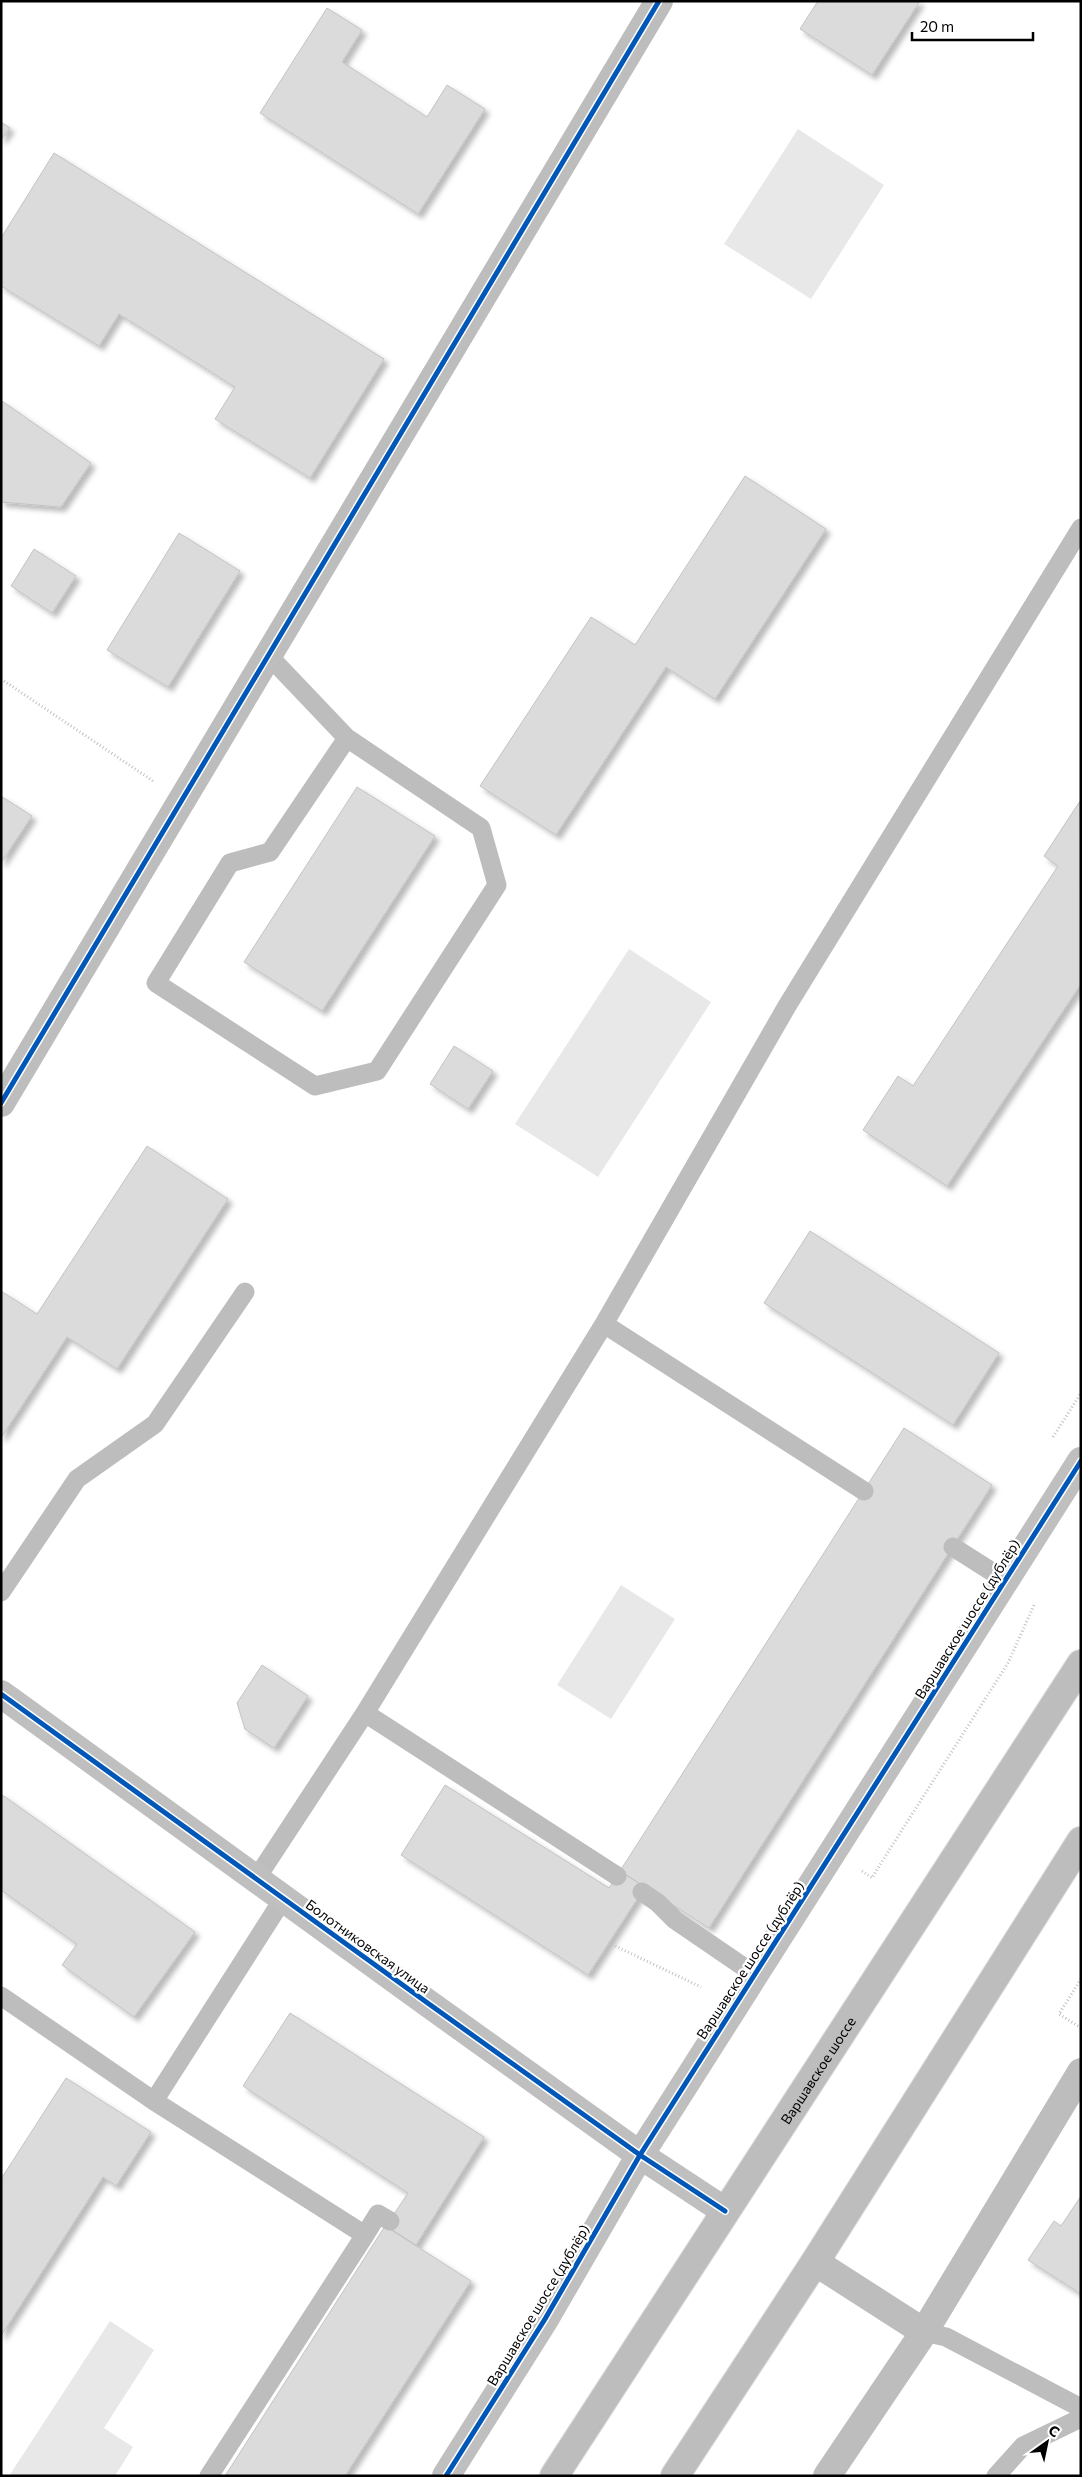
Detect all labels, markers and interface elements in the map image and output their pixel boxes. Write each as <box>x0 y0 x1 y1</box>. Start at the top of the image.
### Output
scale bar <box>912 10 1033 42</box>
text: 20 m <box>920 17 954 35</box>
street label: Варшавское шоссе (дублёр) <box>911 1536 1023 1702</box>
street label: Варшавское шоссе (дублёр) <box>693 1878 807 2042</box>
street label: Болотниковская улица <box>303 1895 433 1997</box>
street label: Варшавское шоссе <box>776 2013 859 2127</box>
street label: Варшавское шоссе (дублёр) <box>483 2221 593 2389</box>
north arrow <box>1022 2417 1072 2467</box>
text: С <box>1046 2421 1063 2440</box>

